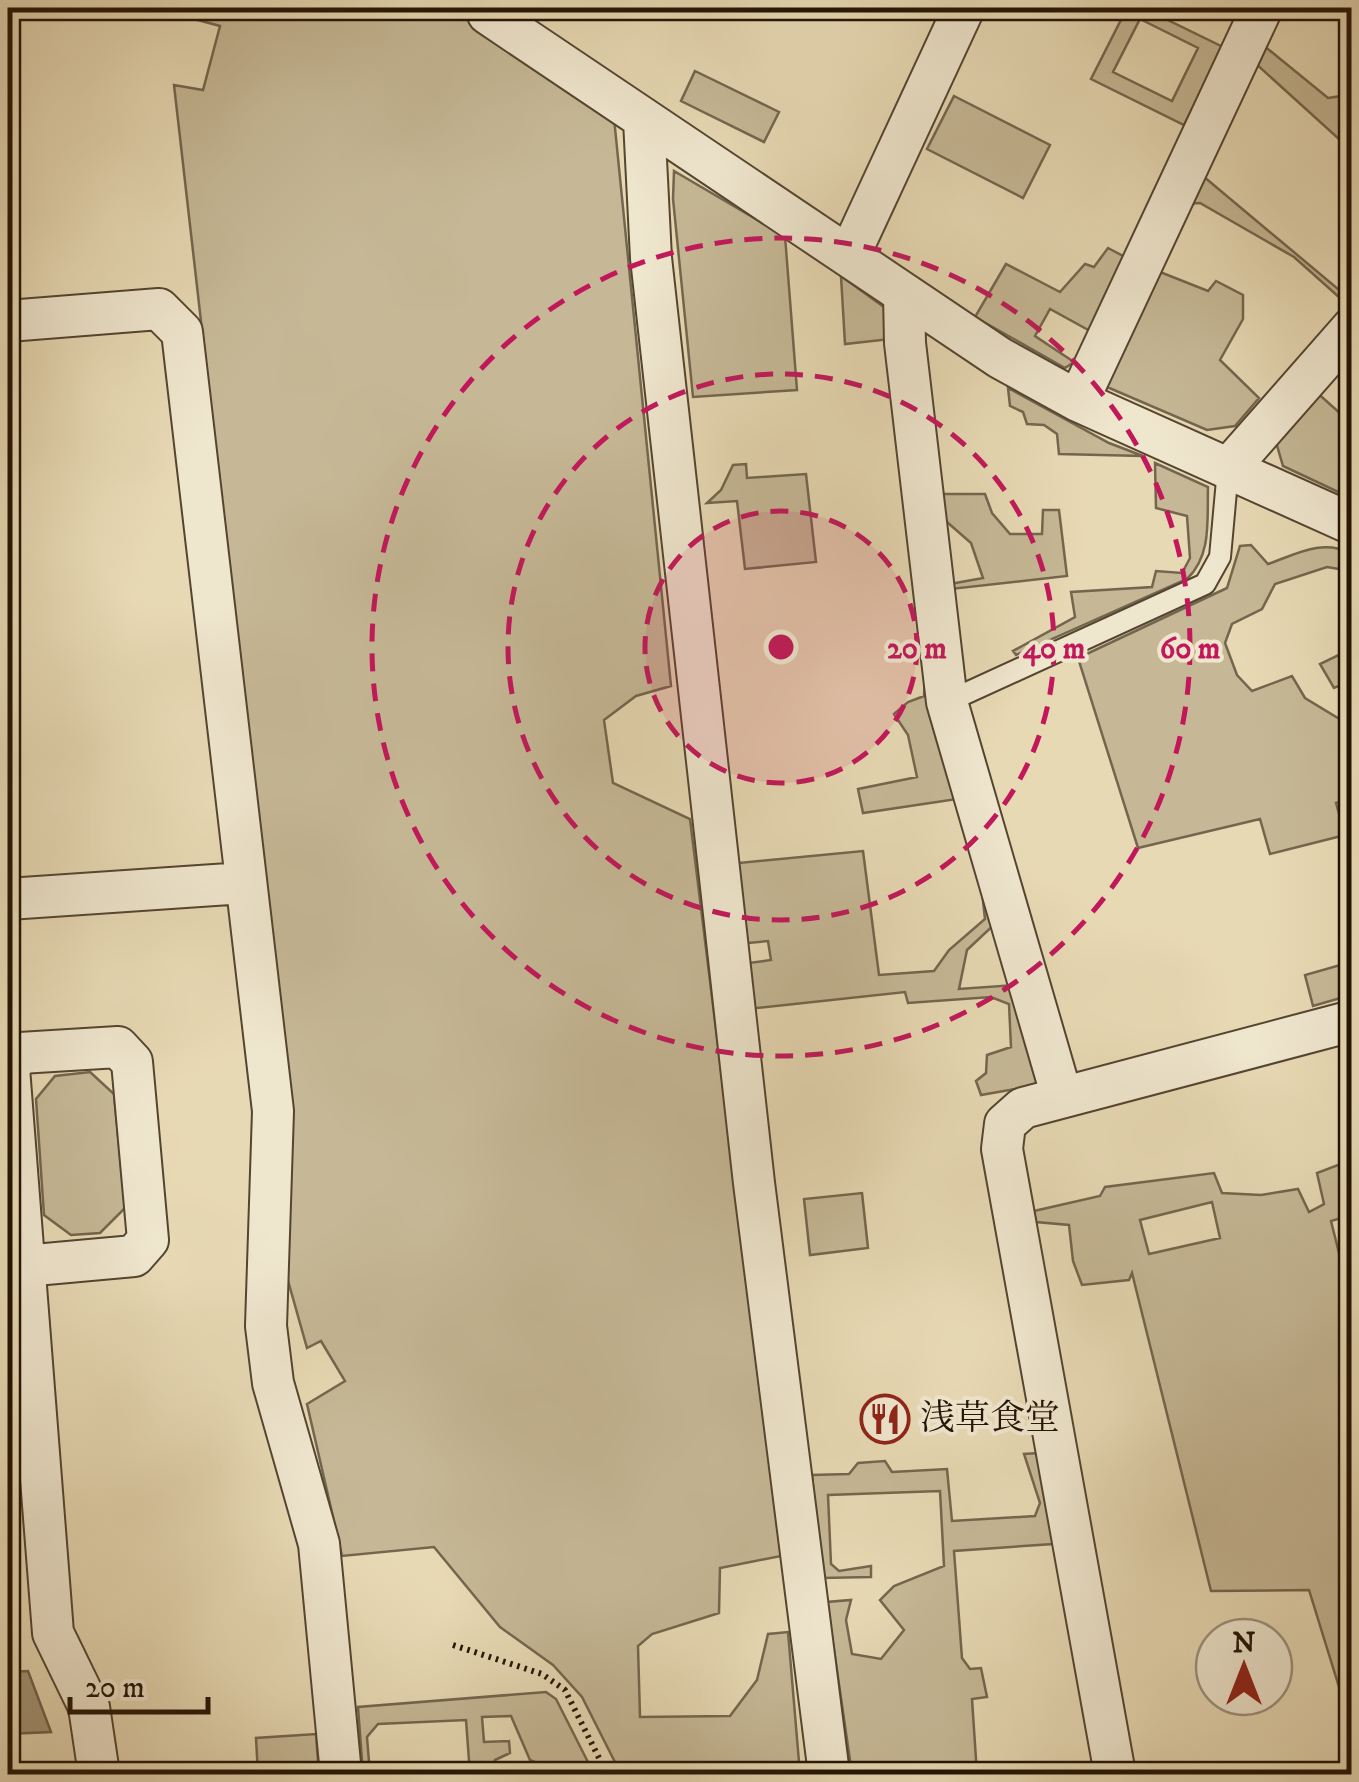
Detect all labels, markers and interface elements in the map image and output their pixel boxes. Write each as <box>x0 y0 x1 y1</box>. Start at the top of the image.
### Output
centre of rings <box>763 629 799 665</box>
text: 20 m <box>887 631 947 668</box>
text: 40 m <box>1023 631 1086 668</box>
text: 60 m <box>1160 631 1221 668</box>
restaurant icon: 浅草食堂 <box>859 1393 911 1445</box>
place label: 浅草食堂 <box>920 1397 1060 1441</box>
north arrow <box>1194 1617 1294 1717</box>
text: N <box>1233 1626 1256 1661</box>
scale bar <box>70 1652 208 1714</box>
text: 20 m <box>85 1670 145 1707</box>

